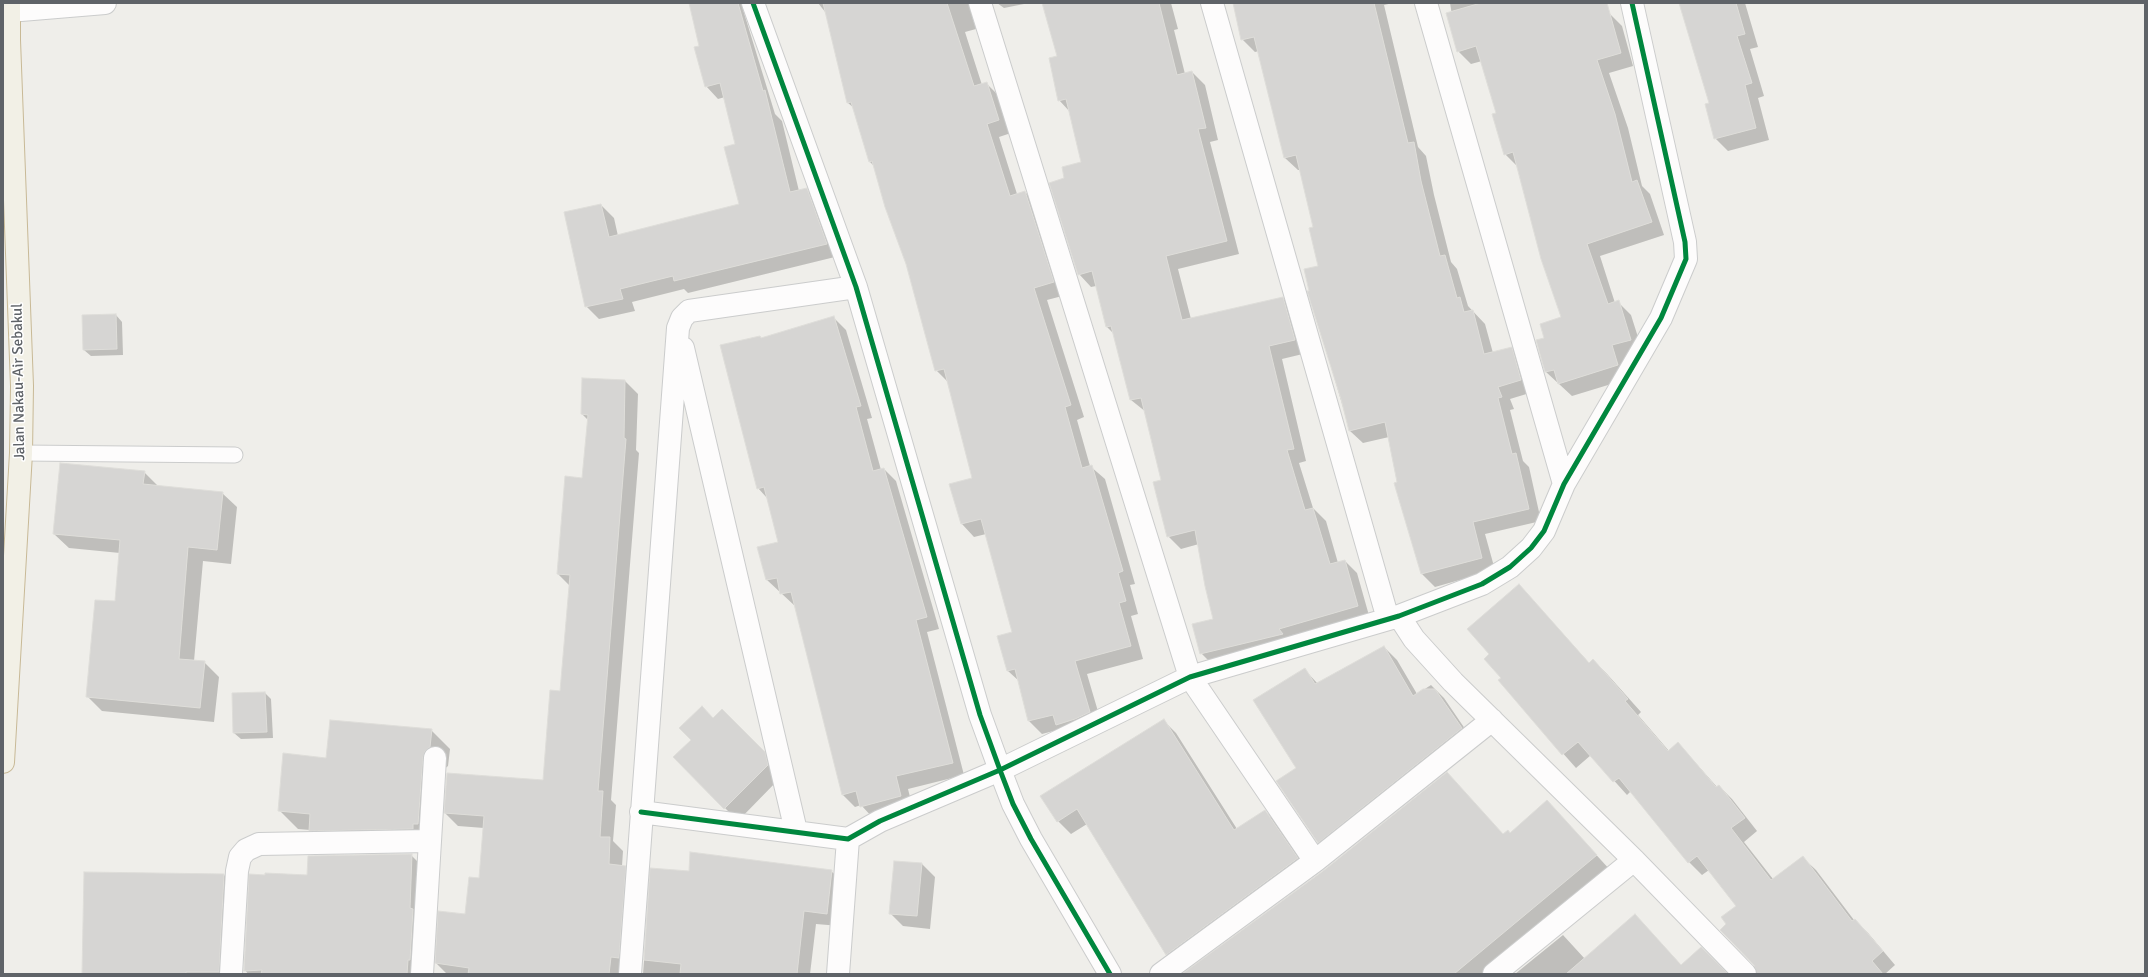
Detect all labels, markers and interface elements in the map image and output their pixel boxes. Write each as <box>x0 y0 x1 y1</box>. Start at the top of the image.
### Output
street label: Jalan Nakau-Air Sebakul <box>9 303 29 461</box>

